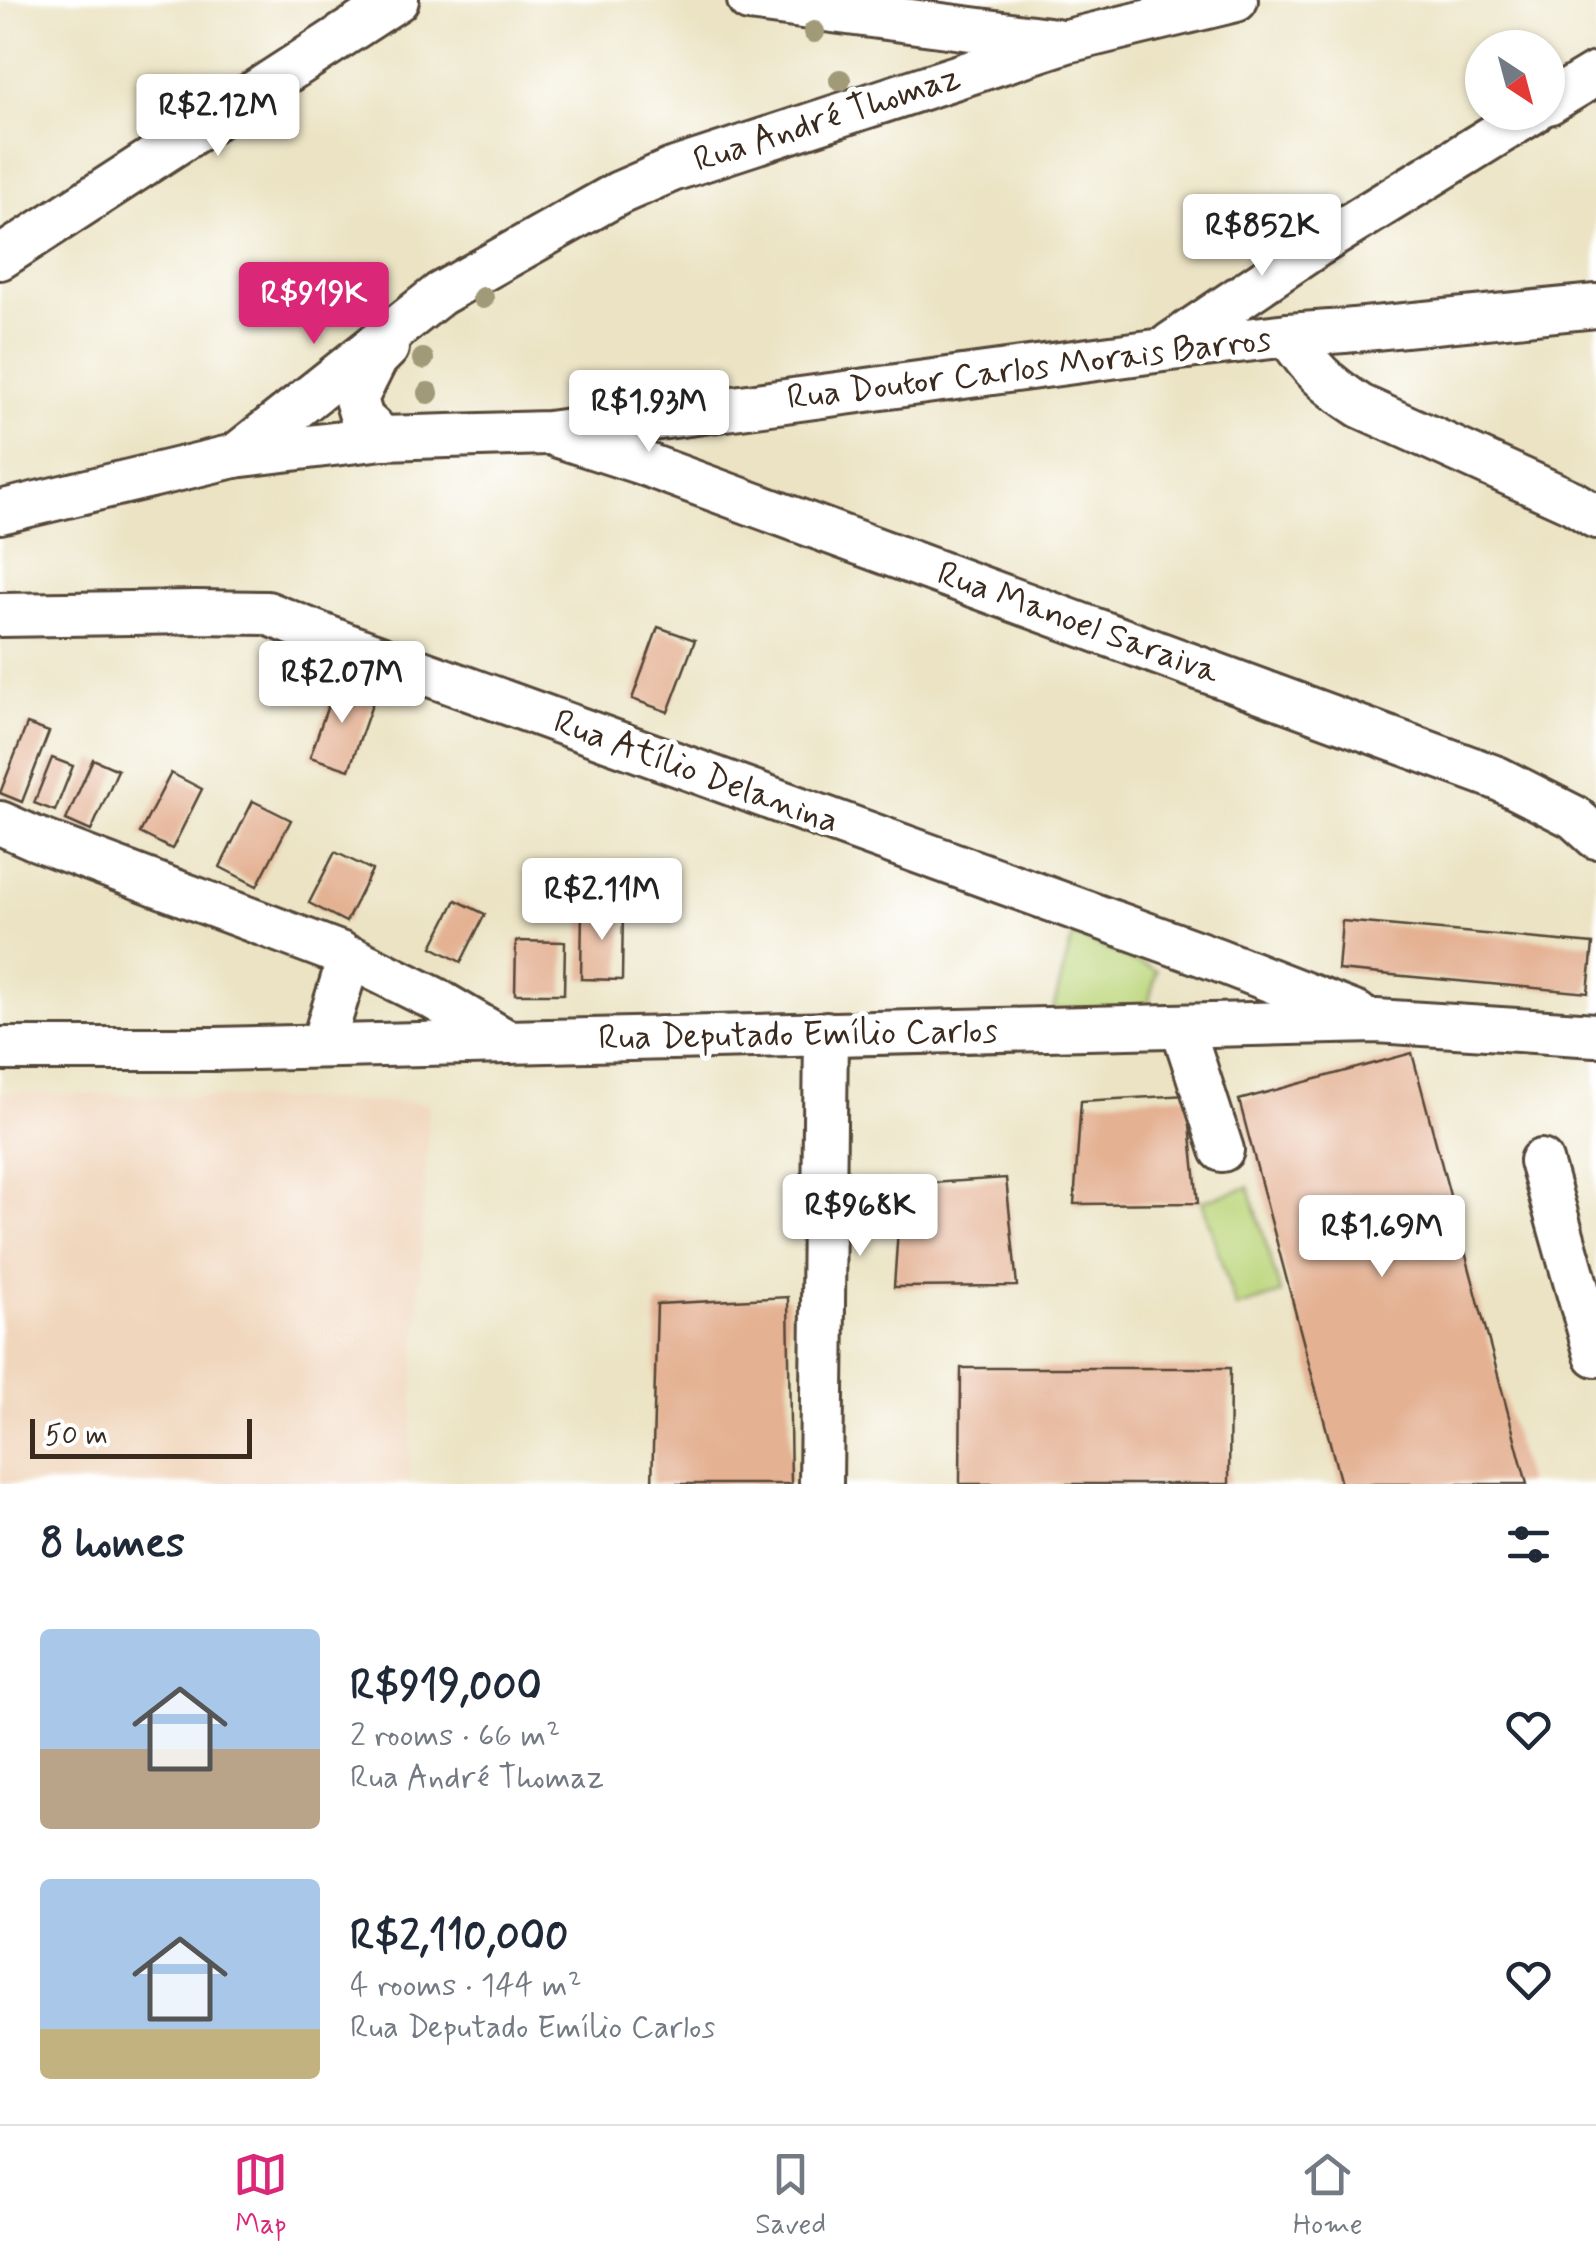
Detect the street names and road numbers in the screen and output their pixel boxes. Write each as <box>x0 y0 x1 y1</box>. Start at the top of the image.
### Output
street label: Rua André Thomaz <box>688 54 966 184</box>
street label: Rua Doutor Carlos Morais Barros <box>784 316 1274 422</box>
street label: Rua Manoel Saraiva <box>931 551 1226 696</box>
street label: Rua Atílio Delanina <box>547 699 845 845</box>
street label: Rua Deputado Emílio Carlos <box>598 1009 998 1061</box>

